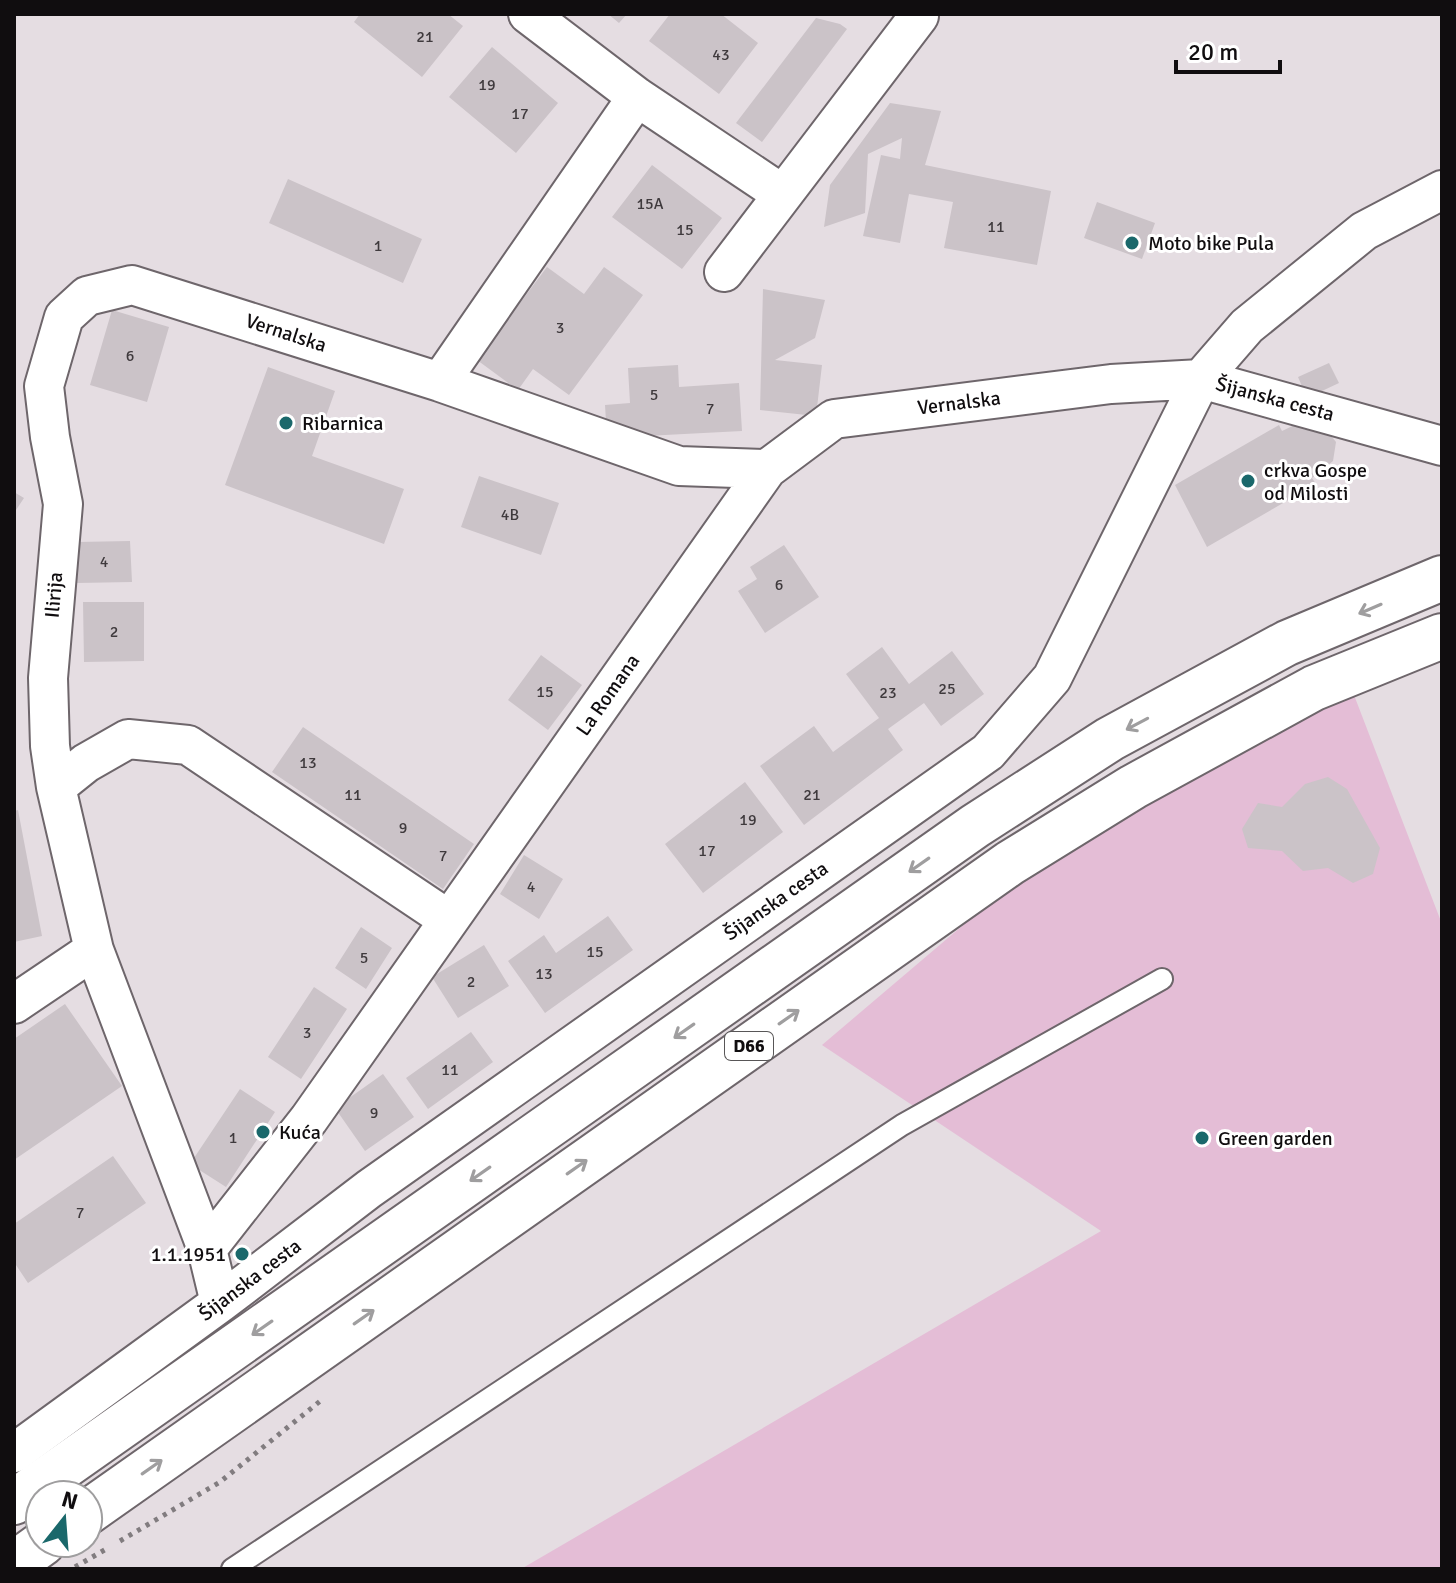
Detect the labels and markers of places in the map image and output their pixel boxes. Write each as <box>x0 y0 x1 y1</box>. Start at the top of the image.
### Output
place label: Moto bike Pula <box>1148 231 1274 256</box>
marker: Moto bike Pula <box>1123 234 1141 252</box>
place label: Ribarnica <box>302 411 383 436</box>
marker: Ribarnica <box>277 414 295 432</box>
place label: crkva Gospe od Milosti <box>1264 458 1367 506</box>
marker: crkva Gospe od Milosti <box>1239 472 1257 490</box>
place label: Kuća <box>279 1120 321 1145</box>
marker: Kuća <box>254 1123 272 1141</box>
place label: Green garden <box>1218 1126 1333 1151</box>
marker: Green garden <box>1193 1129 1211 1147</box>
place label: 1.1.1951 <box>151 1242 226 1267</box>
marker: 1.1.1951 <box>233 1245 251 1263</box>

